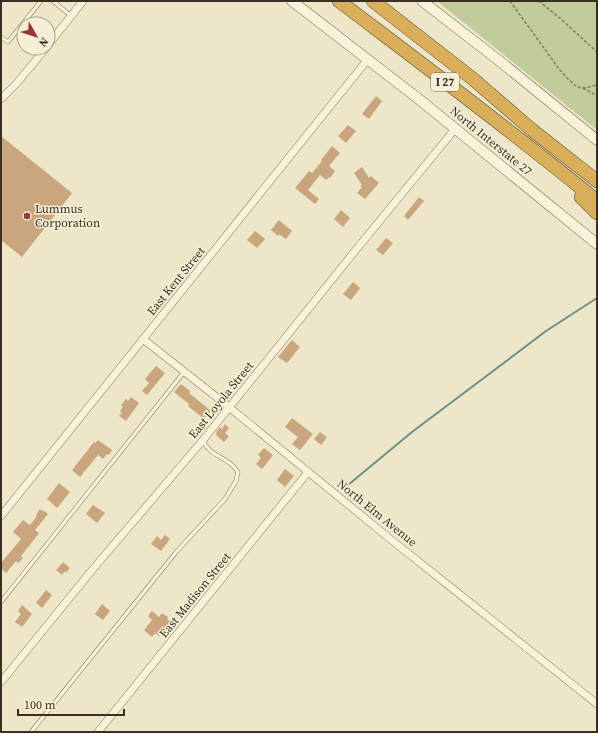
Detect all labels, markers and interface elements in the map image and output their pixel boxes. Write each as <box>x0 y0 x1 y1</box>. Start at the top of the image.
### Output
north arrow <box>16 16 56 56</box>
text: N <box>35 34 52 50</box>
road number: I 27 <box>431 73 459 91</box>
street label: North Interstate 27 <box>447 103 535 179</box>
place label: Lummus Corporation <box>35 201 100 231</box>
marker: Lummus Corporation <box>22 211 32 221</box>
street label: East Kent Street <box>143 243 209 319</box>
street label: East Loyola Street <box>185 358 257 442</box>
street label: North Elm Avenue <box>334 476 420 550</box>
street label: East Madison Street <box>156 549 234 641</box>
scale bar <box>18 691 124 717</box>
text: 100 m <box>24 697 56 713</box>

